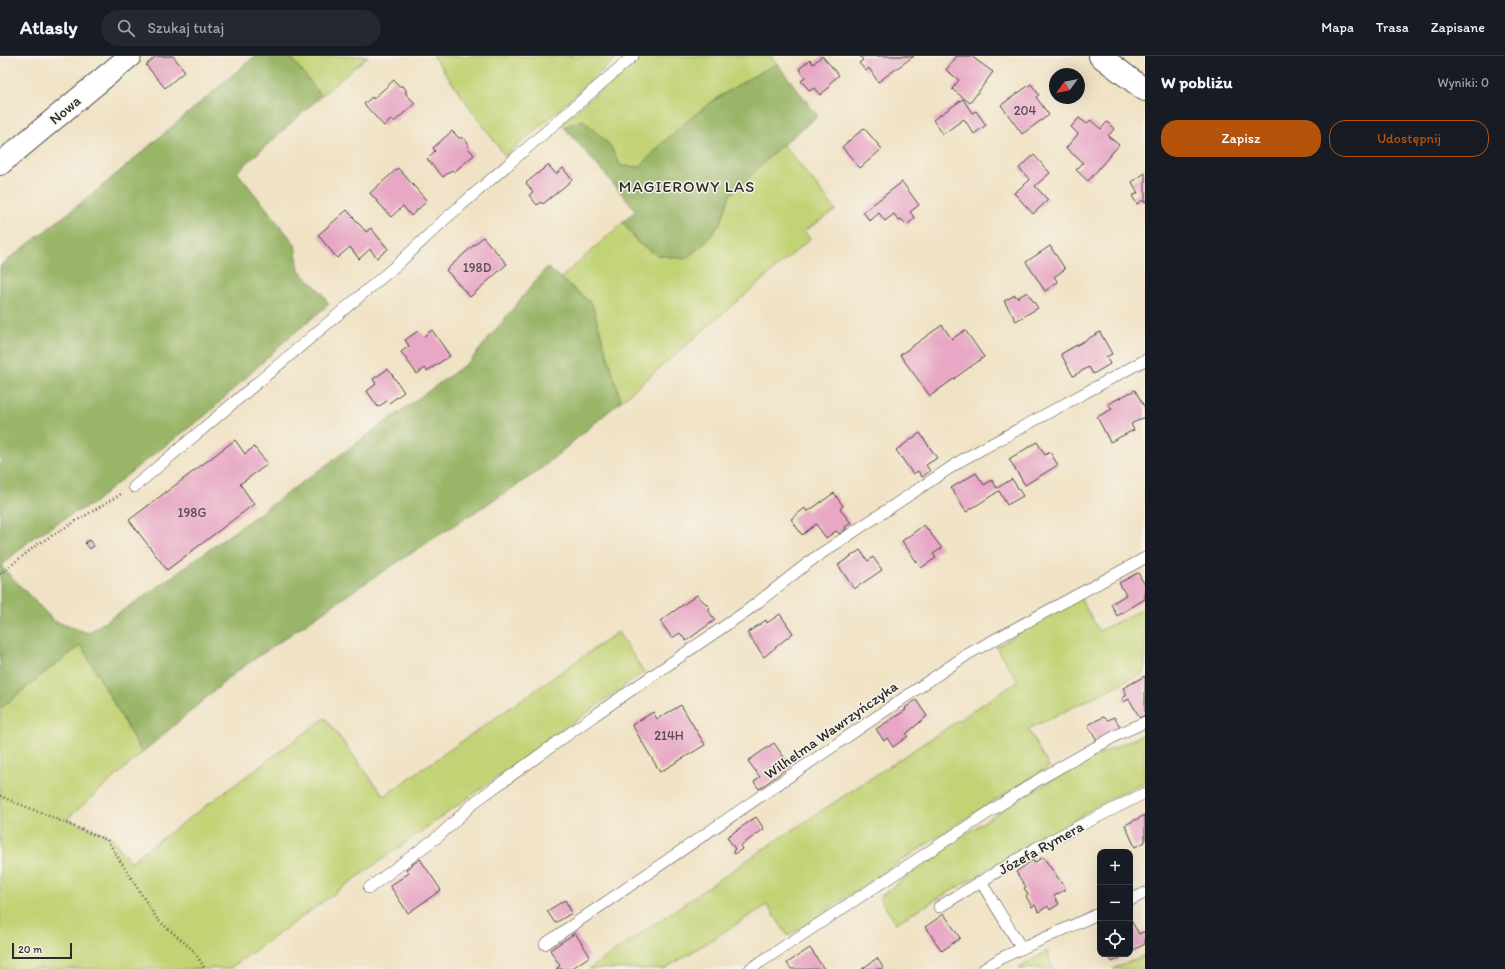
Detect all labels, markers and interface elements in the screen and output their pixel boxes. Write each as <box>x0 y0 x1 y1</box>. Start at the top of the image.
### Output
search box <box>101 10 381 46</box>
text: Atlasly <box>20 16 77 39</box>
icon: search <box>115 17 137 39</box>
text: Szukaj tutaj <box>147 19 224 37</box>
text: Mapa <box>1321 19 1354 36</box>
text: Trasa <box>1376 19 1409 36</box>
text: Zapisane <box>1431 19 1485 36</box>
north arrow <box>1049 68 1085 104</box>
text: W pobliżu <box>1161 72 1232 92</box>
text: Wyniki: 0 <box>1437 75 1489 90</box>
street label: Nowa <box>46 91 85 128</box>
house number: 204 <box>1014 103 1037 118</box>
button: Zapisz <box>1161 120 1321 157</box>
button: Udostępnij <box>1329 120 1489 157</box>
district label: MAGIEROWY LAS <box>619 177 755 196</box>
house number: 198D <box>463 260 492 275</box>
house number: 198G <box>178 505 206 520</box>
street label: Wilhelma Wawrzyńczyka <box>761 677 901 783</box>
house number: 214H <box>654 728 684 743</box>
street label: Józefa Rymera <box>995 817 1087 879</box>
map controls <box>1097 849 1133 957</box>
button: + <box>1097 849 1133 885</box>
button: − <box>1097 885 1133 921</box>
button: locate <box>1097 921 1133 957</box>
scale bar <box>12 941 72 960</box>
text: 20 m <box>18 943 42 956</box>

